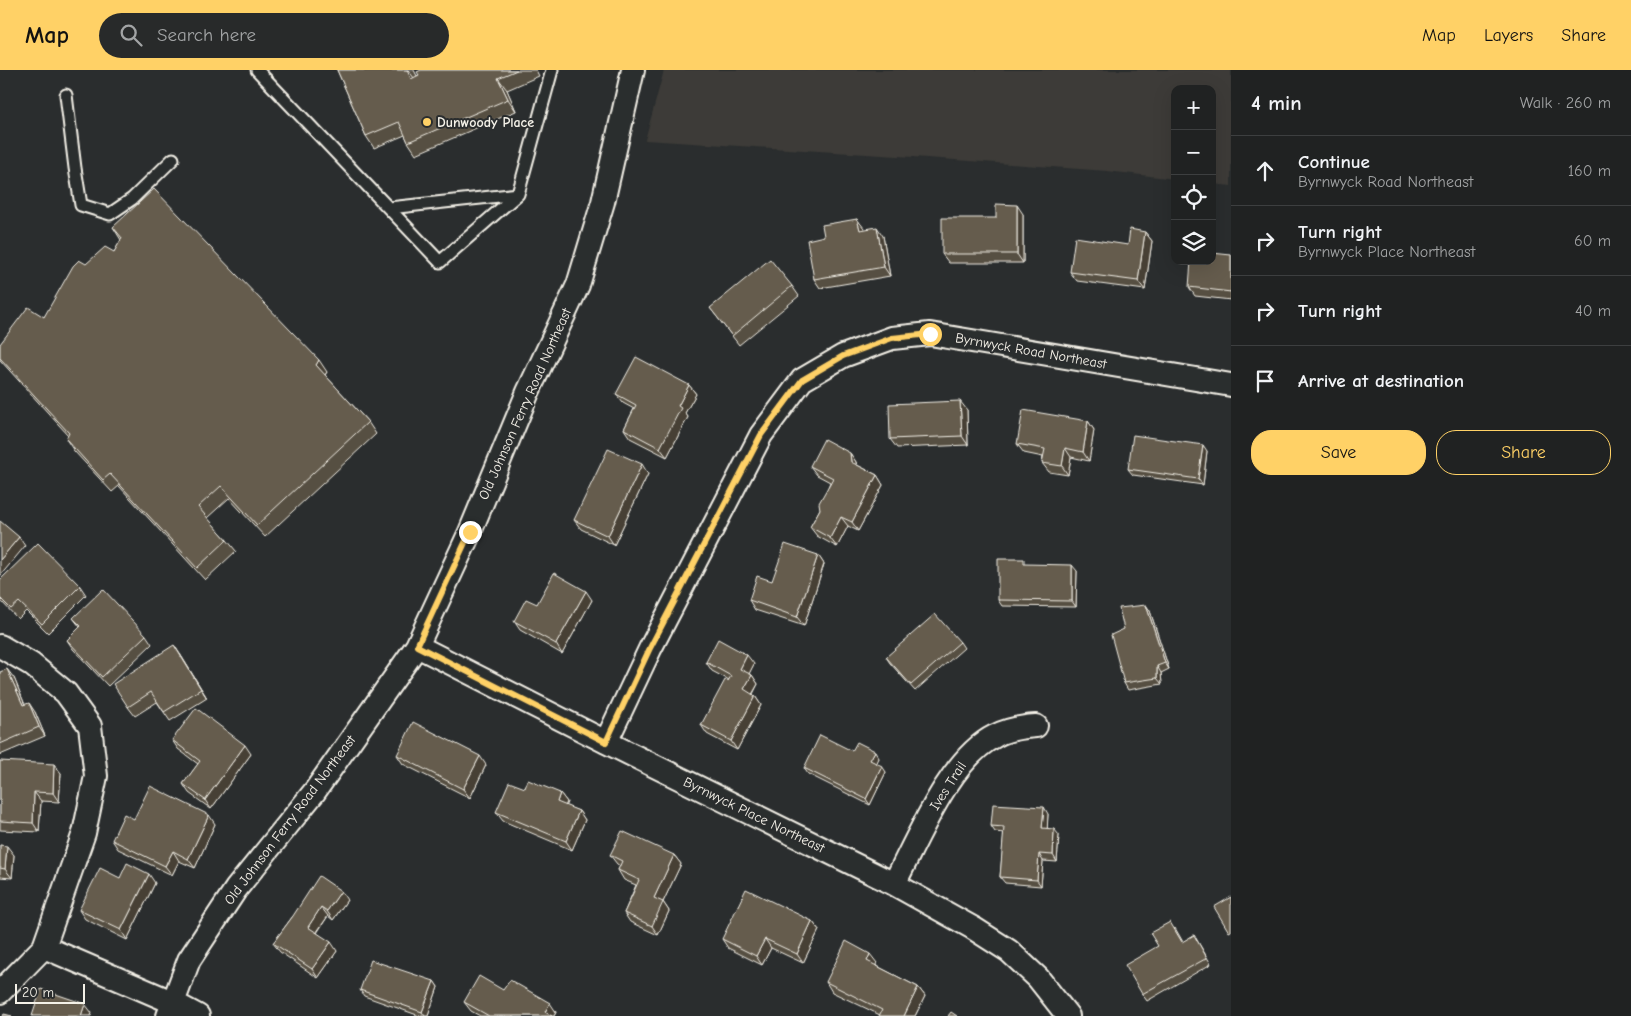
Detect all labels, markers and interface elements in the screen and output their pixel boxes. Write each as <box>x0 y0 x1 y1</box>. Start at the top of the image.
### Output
search box <box>99 13 449 58</box>
text: Map <box>25 21 69 49</box>
icon: search <box>117 21 145 49</box>
text: Search here <box>157 24 256 46</box>
text: Map <box>1422 25 1456 46</box>
text: Layers <box>1484 25 1533 46</box>
text: Share <box>1561 25 1606 46</box>
map controls <box>1171 85 1216 265</box>
button: + <box>1171 85 1216 130</box>
text: 4 min <box>1251 91 1302 115</box>
text: Walk · 260 m <box>1520 94 1611 112</box>
place label: Dunwoody Place <box>437 114 534 131</box>
marker: Dunwoody Place <box>421 116 433 128</box>
button: − <box>1171 130 1216 175</box>
text: Continue <box>1298 151 1370 173</box>
icon: ahead <box>1251 157 1279 185</box>
text: 160 m <box>1568 162 1611 180</box>
text: Byrnwyck Road Northeast <box>1298 173 1473 191</box>
button: locate <box>1171 175 1216 220</box>
button: layers <box>1171 220 1216 265</box>
text: Turn right <box>1298 221 1382 243</box>
icon: right <box>1251 227 1279 255</box>
text: 60 m <box>1574 232 1611 250</box>
text: Byrnwyck Place Northeast <box>1298 243 1475 261</box>
icon: right <box>1251 297 1279 325</box>
text: Turn right <box>1298 300 1382 322</box>
text: 40 m <box>1575 302 1611 320</box>
street label: Old Johnson Ferry Road Northeast <box>475 305 575 502</box>
route start <box>919 323 942 346</box>
street label: Byrnwyck Road Northeast <box>954 329 1109 373</box>
icon: arrive <box>1251 367 1279 395</box>
text: Arrive at destination <box>1298 370 1464 392</box>
button: Save <box>1251 430 1426 475</box>
button: Share <box>1436 430 1611 475</box>
route end <box>459 521 482 544</box>
street label: Old Johnson Ferry Road Northeast <box>221 731 360 908</box>
street label: Ives Trail <box>926 758 970 814</box>
street label: Byrnwyck Place Northeast <box>681 773 828 857</box>
scale bar <box>15 981 85 1004</box>
text: 20 m <box>22 984 54 1001</box>

